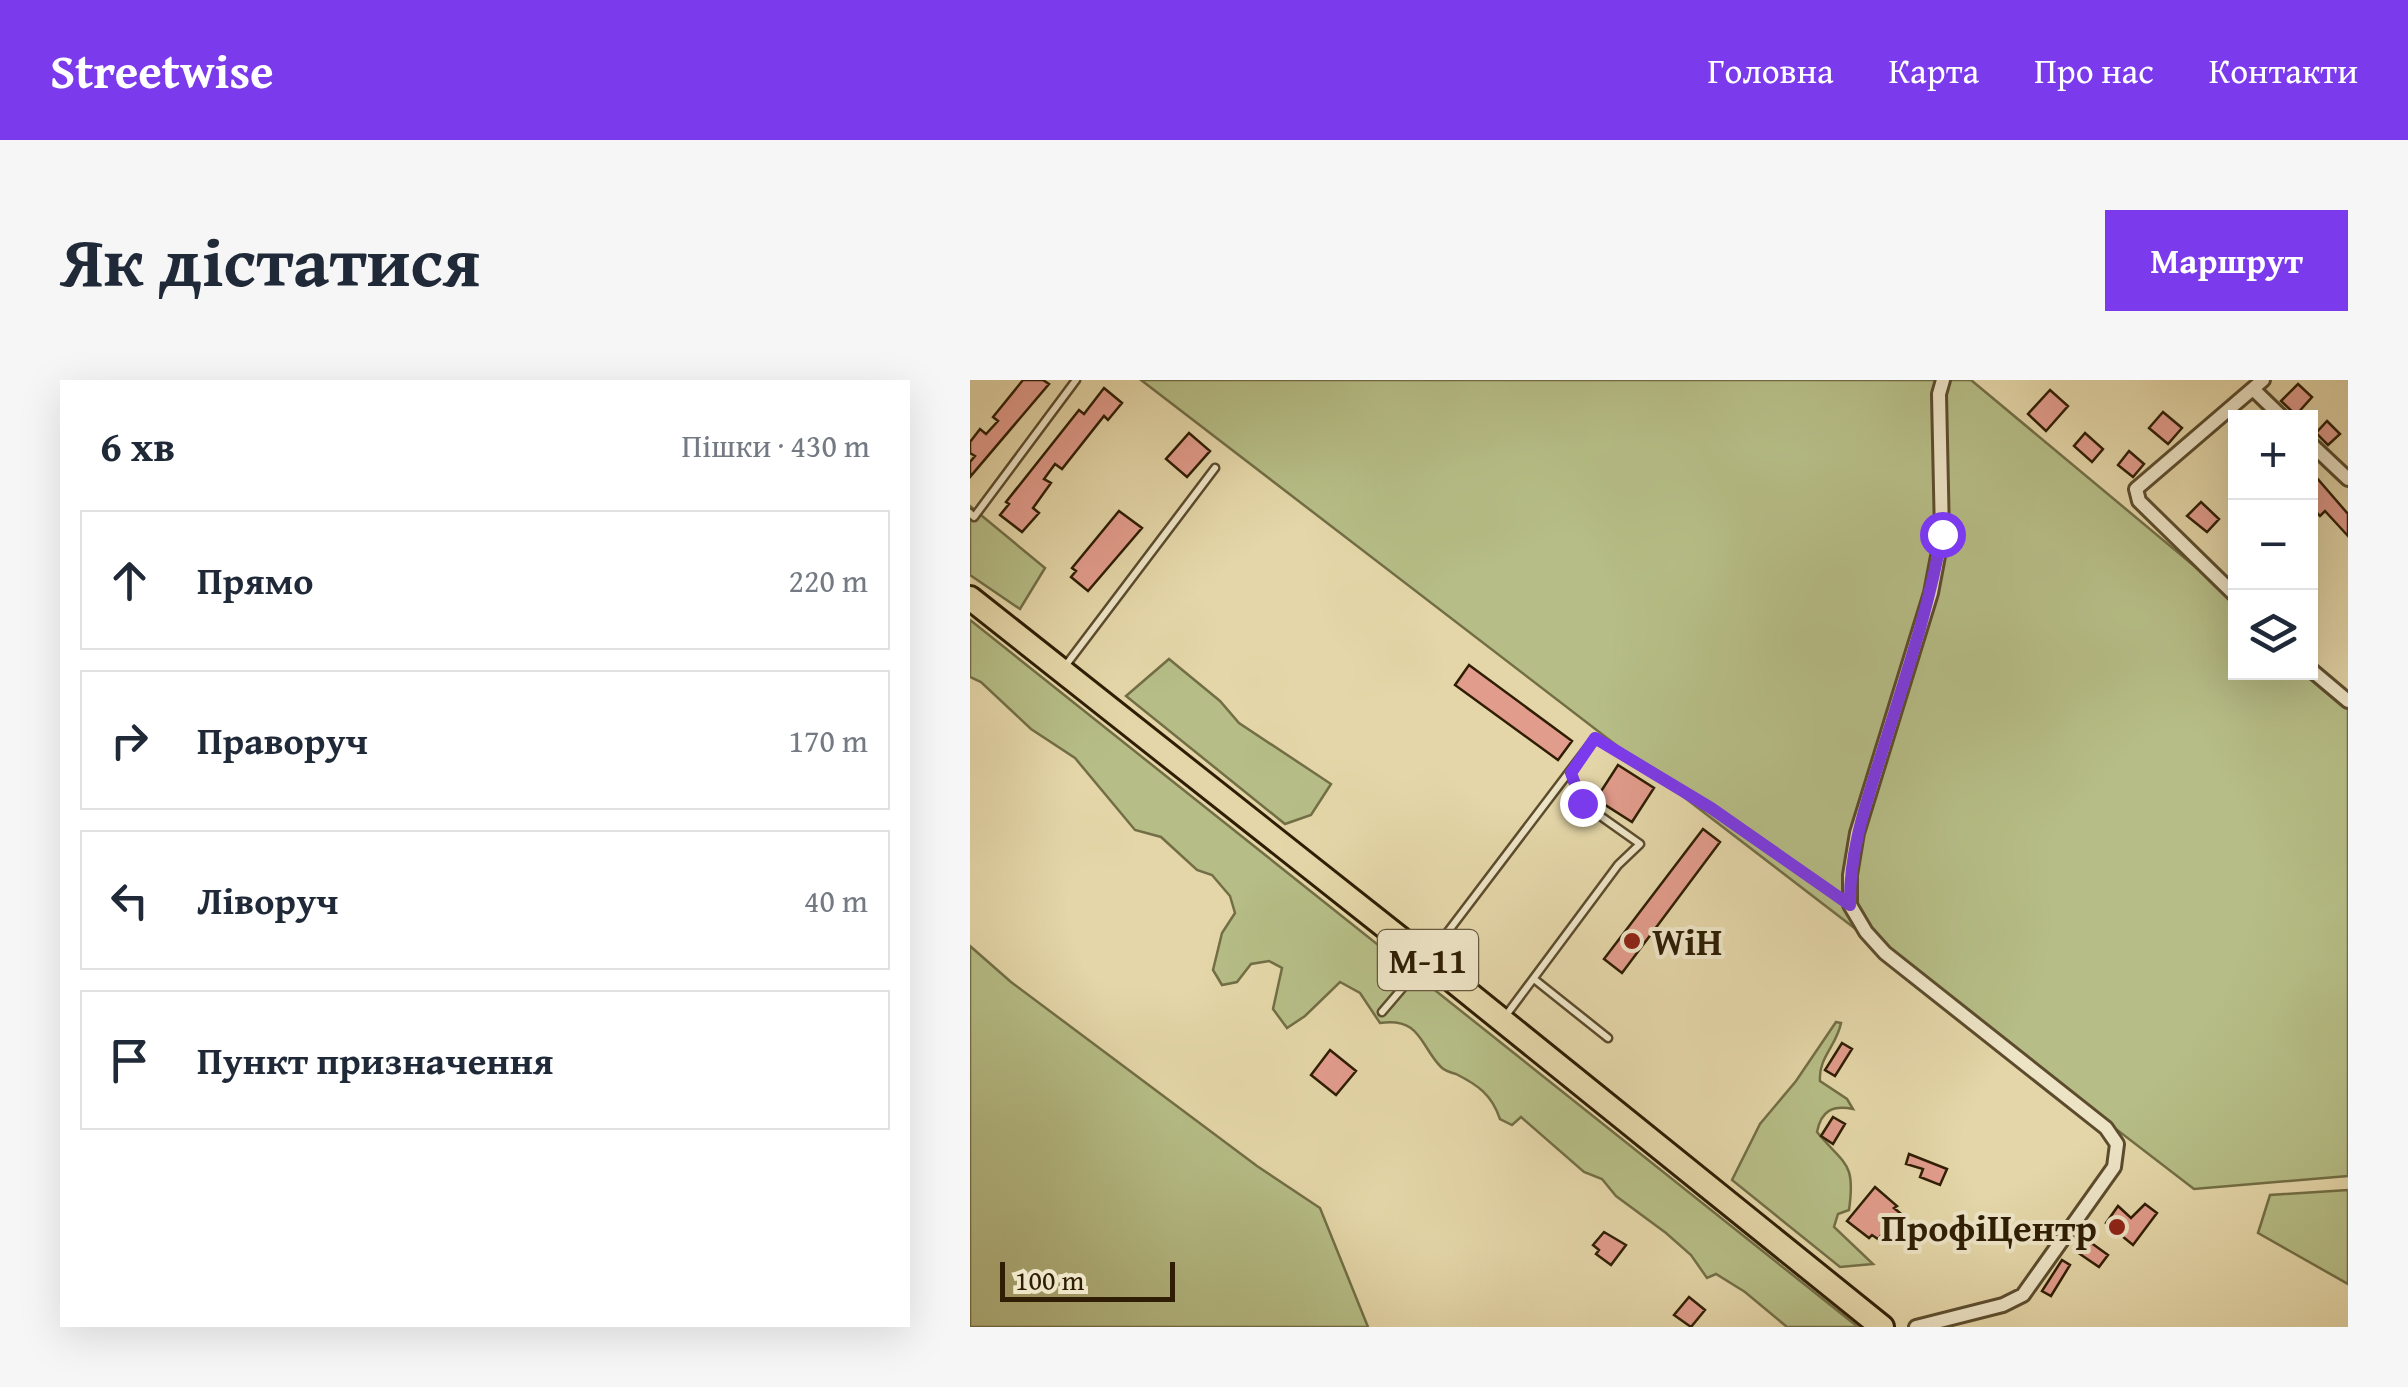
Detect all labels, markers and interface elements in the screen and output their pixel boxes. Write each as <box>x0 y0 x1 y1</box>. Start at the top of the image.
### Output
text: Streetwise <box>50 35 274 106</box>
text: Головна <box>1708 45 1834 96</box>
text: Карта <box>1889 45 1979 96</box>
text: Про нас <box>2034 45 2154 96</box>
text: Контакти <box>2209 45 2358 96</box>
text: Як дістатися <box>60 209 480 312</box>
button: Маршрут <box>2105 210 2348 311</box>
map controls <box>2228 410 2318 680</box>
button: + <box>2228 410 2318 500</box>
text: 6 хв <box>100 415 175 476</box>
text: Пішки · 430 m <box>682 422 870 469</box>
button: − <box>2228 500 2318 590</box>
route start <box>1920 512 1966 558</box>
text: Прямо <box>197 552 313 608</box>
icon: ahead <box>102 553 157 608</box>
text: 220 m <box>789 557 868 604</box>
button: layers <box>2228 590 2318 680</box>
text: Праворуч <box>197 712 368 768</box>
icon: right <box>102 713 157 768</box>
text: 170 m <box>789 717 868 764</box>
route end <box>1560 781 1606 827</box>
text: Ліворуч <box>197 872 338 928</box>
icon: left <box>102 873 157 928</box>
text: 40 m <box>804 877 868 924</box>
place label: WiH <box>1652 913 1722 969</box>
road number: М-11 <box>1378 930 1478 990</box>
marker: WiH <box>1621 930 1643 952</box>
text: Пункт призначення <box>197 1032 553 1088</box>
icon: arrive <box>102 1033 157 1088</box>
place label: ПрофіЦентр <box>1881 1199 2097 1255</box>
marker: ПрофіЦентр <box>2106 1216 2128 1238</box>
scale bar <box>1000 1257 1175 1301</box>
text: 100 m <box>1015 1259 1084 1300</box>

